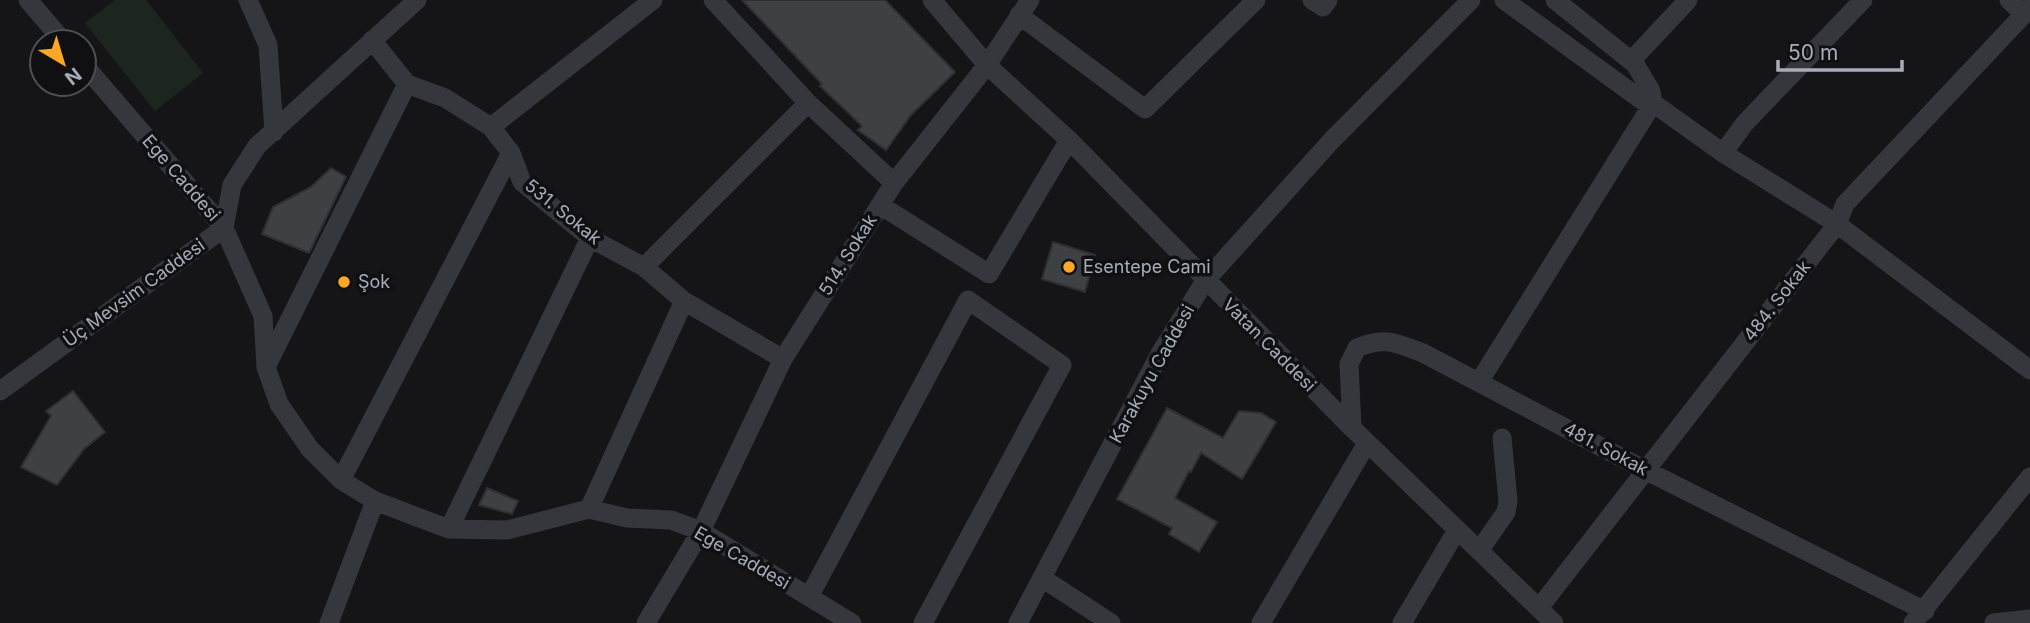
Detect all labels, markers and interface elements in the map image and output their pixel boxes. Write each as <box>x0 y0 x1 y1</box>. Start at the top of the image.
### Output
north arrow <box>28 28 98 98</box>
scale bar <box>1778 28 1902 72</box>
text: 50 m <box>1788 40 1838 65</box>
text: N <box>60 62 86 90</box>
street label: Ege Caddesi <box>138 130 224 225</box>
street label: 531. Sokak <box>521 175 606 249</box>
street label: 514. Sokak <box>814 210 881 299</box>
street label: Üç Mevsim Caddesi <box>58 233 208 351</box>
place label: Esentepe Cami <box>1083 256 1211 277</box>
street label: 484. Sokak <box>1739 256 1815 345</box>
marker: Esentepe Cami <box>1061 259 1077 275</box>
place label: Şok <box>358 271 390 292</box>
marker: Şok <box>336 274 352 290</box>
street label: Vatan Caddesi <box>1218 294 1320 396</box>
street label: Karakuyu Caddesi <box>1105 301 1198 447</box>
street label: 481. Sokak <box>1560 418 1652 480</box>
street label: Ege Caddesi <box>691 522 794 593</box>

